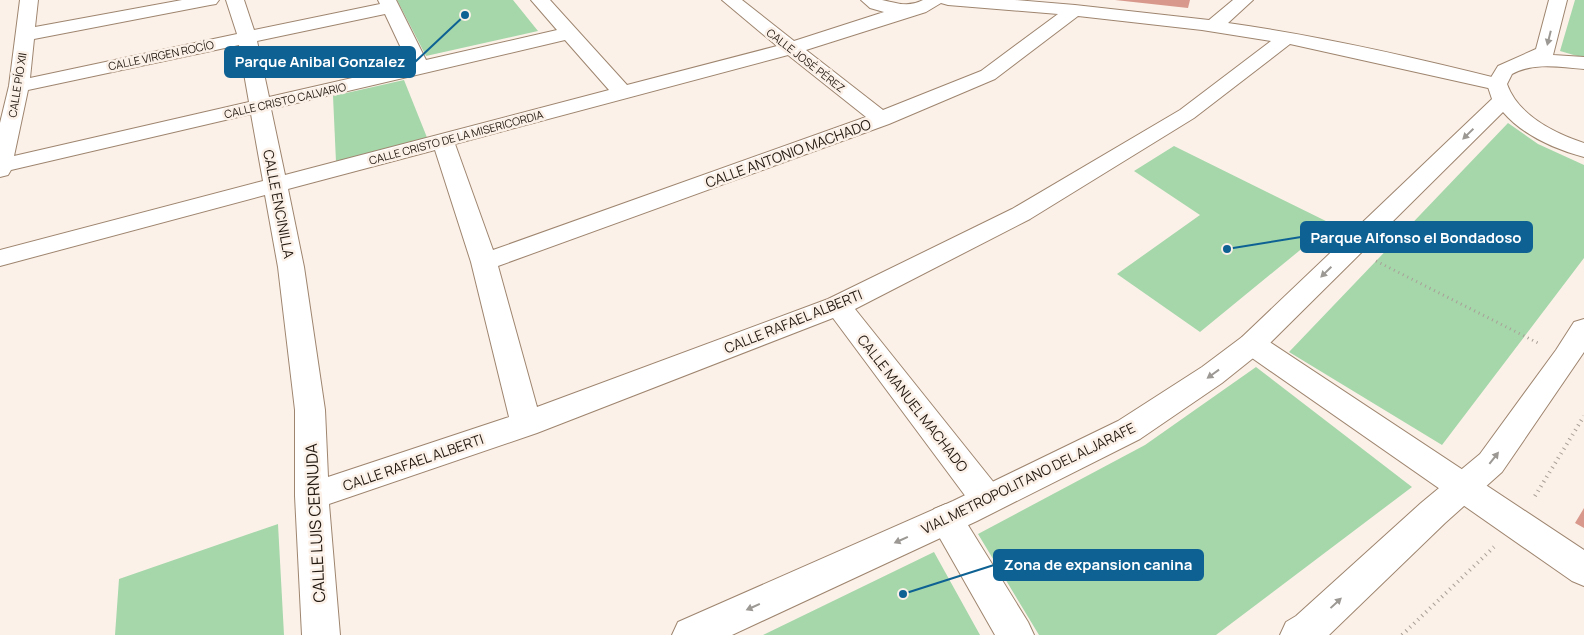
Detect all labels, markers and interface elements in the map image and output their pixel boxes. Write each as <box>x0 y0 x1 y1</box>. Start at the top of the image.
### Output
street label: CALLE JOSÉ PÉREZ <box>764 25 848 95</box>
one-way arrow <box>1545 30 1553 45</box>
street label: CALLE VIRGEN ROCÍO <box>107 36 215 74</box>
callout: Parque Anibal Gonzalez <box>225 47 415 77</box>
street label: CALLE PÍO XII <box>4 51 30 119</box>
text: Parque Anibal Gonzalez <box>235 51 405 72</box>
street label: CALLE CRISTO CALVARIO <box>222 79 348 121</box>
street label: CALLE CRISTO DE LA MISERICORDIA <box>367 106 545 168</box>
street label: CALLE ANTONIO MACHADO <box>703 114 873 192</box>
one-way arrow <box>1462 128 1474 140</box>
street label: CALLE ENCINILLA <box>259 148 299 260</box>
callout: Parque Alfonso el Bondadoso <box>1301 222 1532 252</box>
text: Parque Alfonso el Bondadoso <box>1310 227 1522 248</box>
one-way arrow <box>1321 266 1333 278</box>
street label: CALLE RAFAEL ALBERTI <box>721 285 865 357</box>
street label: CALLE MANUEL MACHADO <box>853 330 973 476</box>
one-way arrow <box>1207 368 1220 379</box>
street label: VIAL METROPOLITANO DEL ALJARAFE <box>918 418 1138 538</box>
street label: CALLE RAFAEL ALBERTI <box>340 429 486 495</box>
street label: CALLE LUIS CERNUDA <box>300 443 330 603</box>
one-way arrow <box>1488 452 1499 465</box>
one-way arrow <box>894 536 908 544</box>
callout: Zona de expansion canina <box>994 550 1203 580</box>
text: Zona de expansion canina <box>1004 554 1192 575</box>
one-way arrow <box>1329 598 1342 609</box>
one-way arrow <box>746 604 760 612</box>

